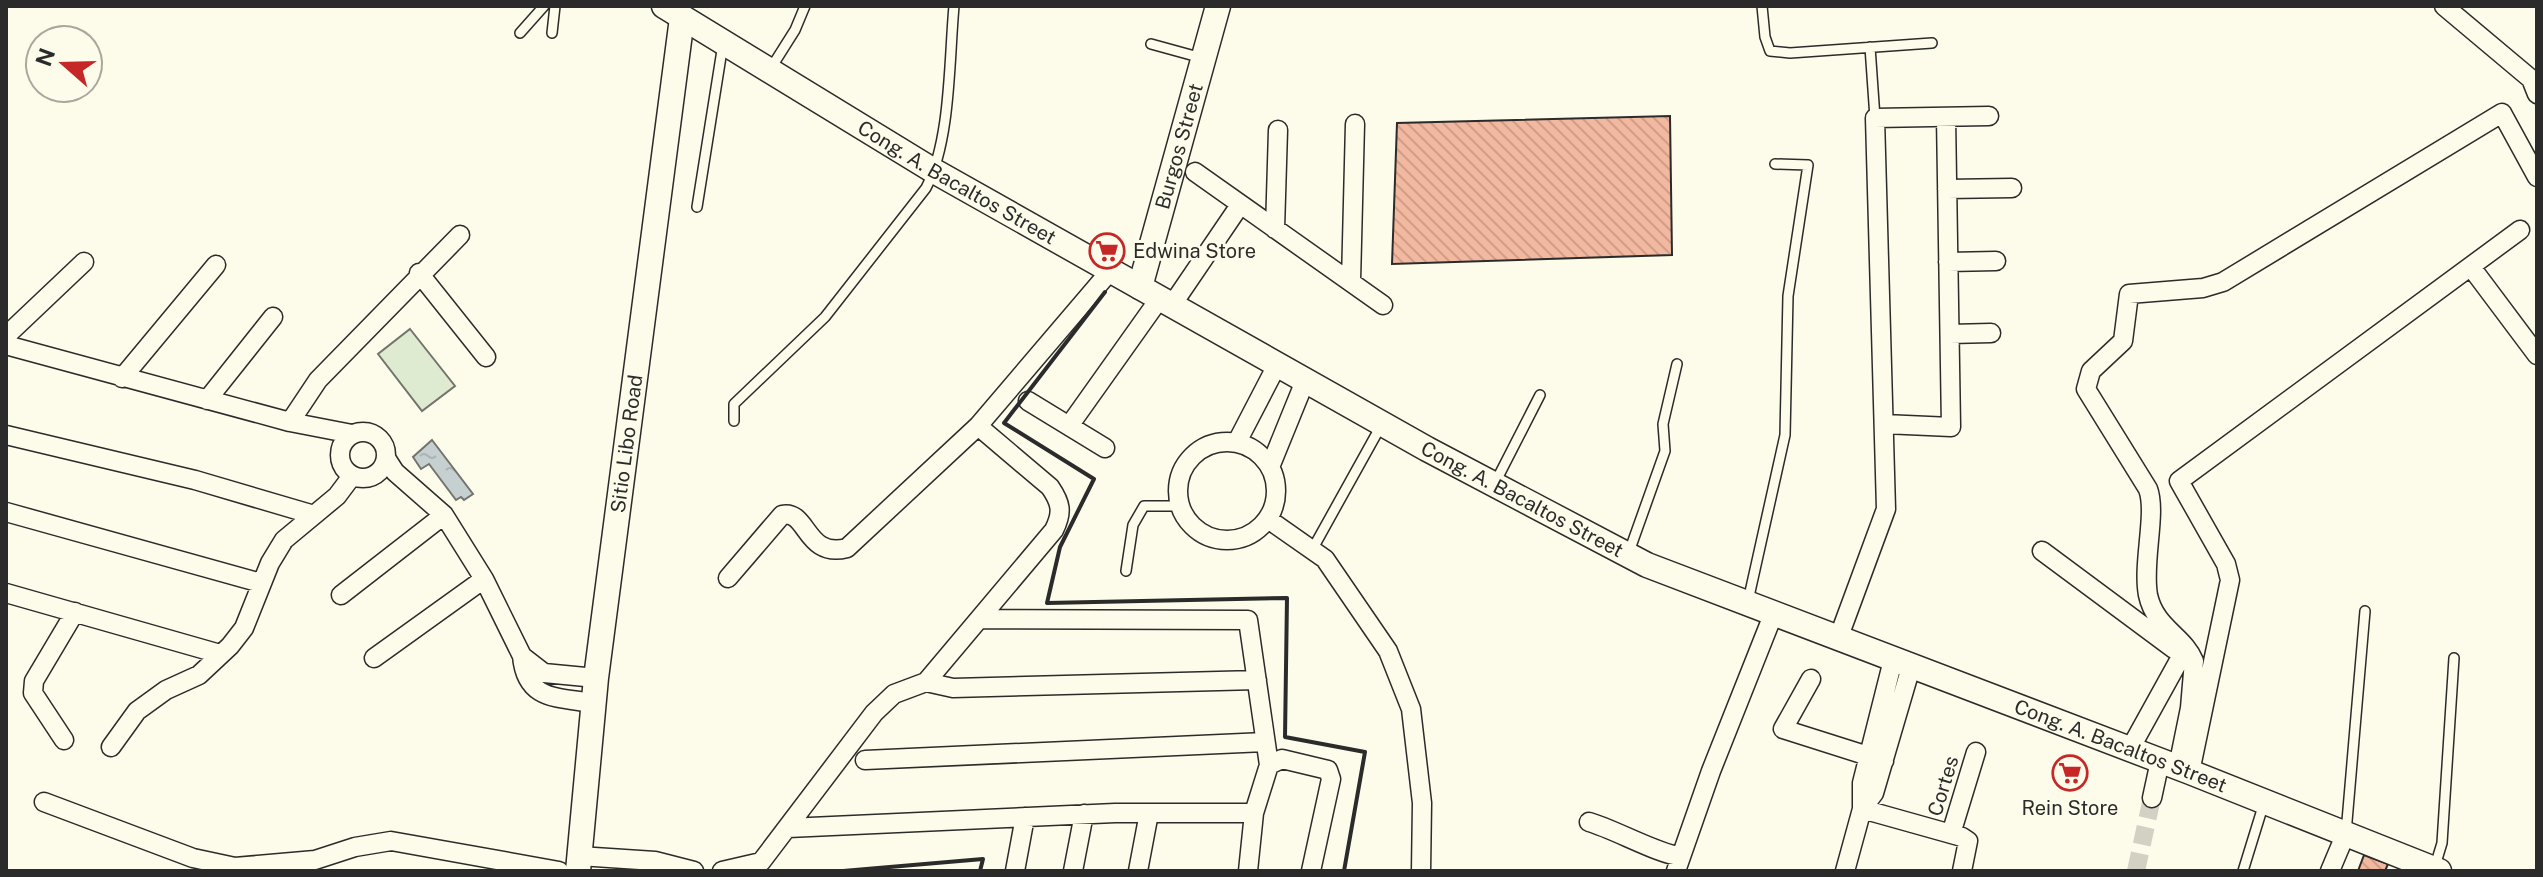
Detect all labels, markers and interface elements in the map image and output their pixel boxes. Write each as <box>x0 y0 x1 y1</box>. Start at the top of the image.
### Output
north arrow <box>24 24 104 104</box>
text: N <box>30 45 60 70</box>
street label: Burgos Street <box>1150 81 1208 212</box>
street label: Cong. A. Bacaltos Street <box>853 115 1060 249</box>
supermarket icon: Edwina Store <box>1088 232 1126 270</box>
place label: Edwina Store <box>1133 239 1256 263</box>
street label: Sitio Libo Road <box>606 373 647 514</box>
street label: Cong. A. Bacaltos Street <box>1417 436 1628 562</box>
street label: Cong. A. Bacaltos Street <box>2011 694 2230 797</box>
street label: Cortes <box>1923 753 1963 819</box>
supermarket icon: Rein Store <box>2051 754 2089 792</box>
place label: Rein Store <box>2022 796 2118 820</box>

